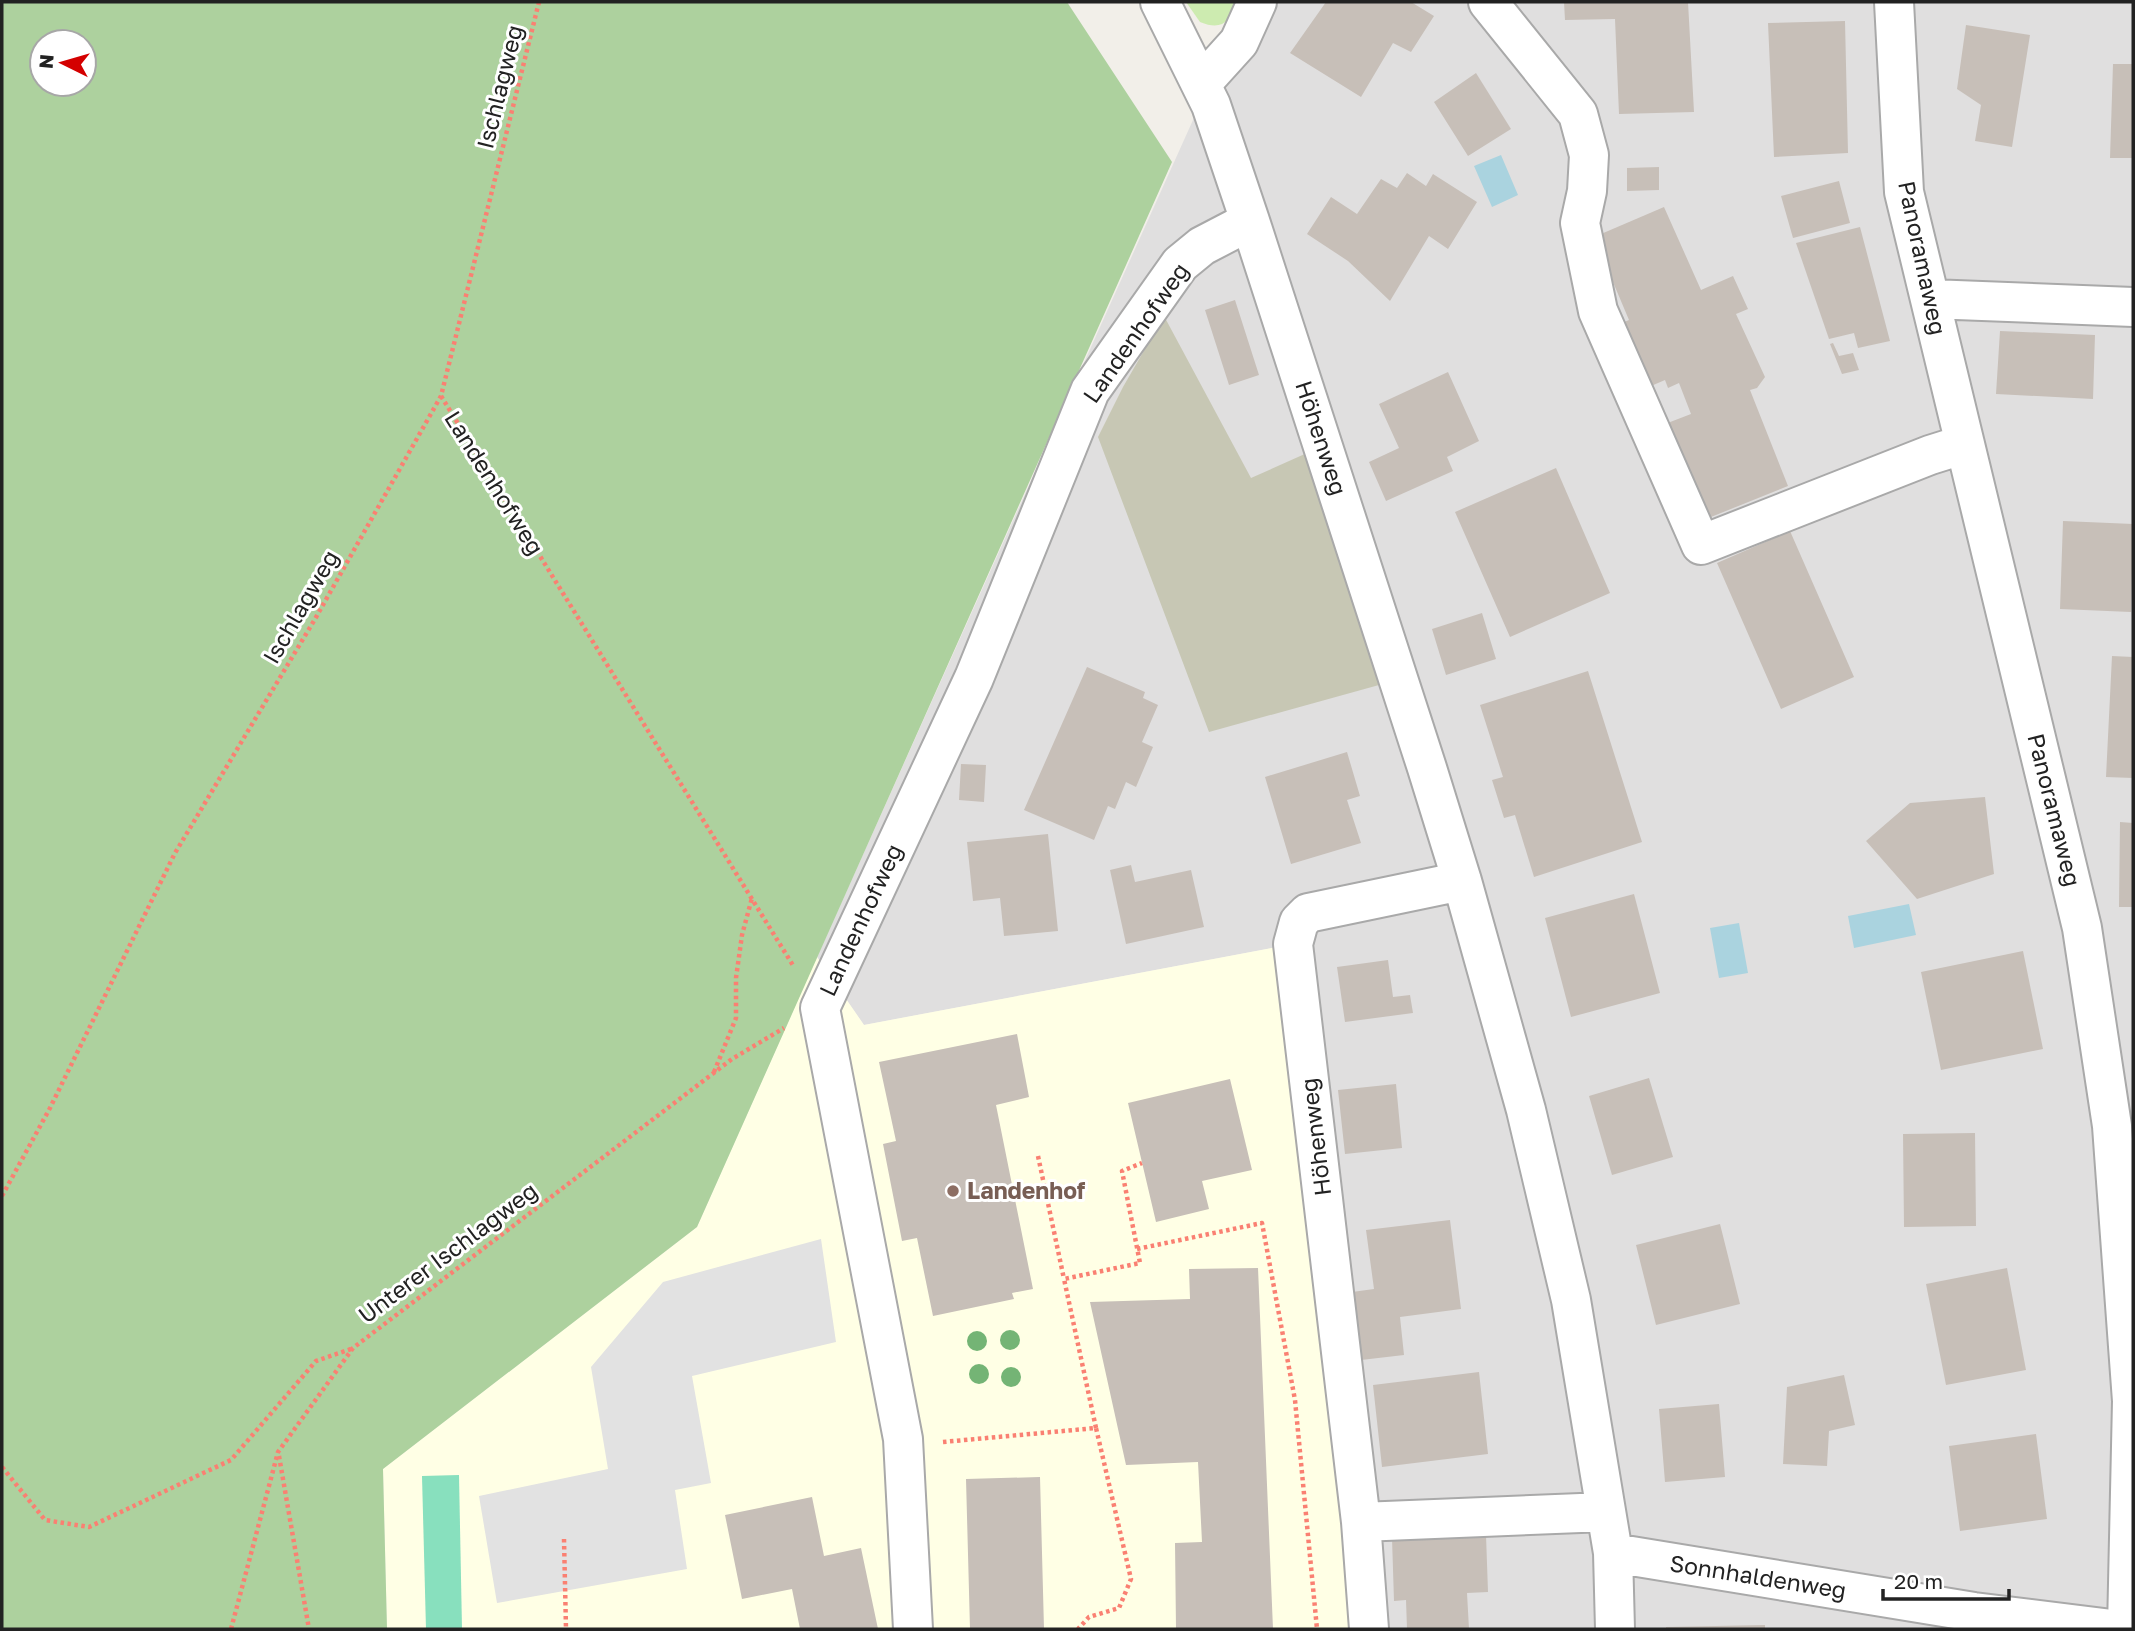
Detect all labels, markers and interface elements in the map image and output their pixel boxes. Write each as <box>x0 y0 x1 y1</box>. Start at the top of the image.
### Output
street label: Ischlagweg <box>470 22 528 152</box>
north arrow <box>28 28 98 98</box>
text: N <box>33 53 58 70</box>
street label: Panoramaweg <box>1893 178 1953 337</box>
street label: Landenhofweg <box>1077 257 1194 408</box>
street label: Höhenweg <box>1290 377 1354 498</box>
street label: Landenhofweg <box>439 405 550 560</box>
street label: Ischlagweg <box>256 545 344 668</box>
street label: Panoramaweg <box>2022 730 2087 889</box>
street label: Landenhofweg <box>813 839 908 1000</box>
street label: Höhenweg <box>1294 1077 1336 1198</box>
street label: Unterer Ischlagweg <box>353 1176 542 1329</box>
place label: Landenhof <box>967 1176 1086 1204</box>
marker: Landenhof <box>945 1183 961 1199</box>
street label: Sonnhaldenweg <box>1668 1548 1848 1604</box>
scale bar <box>1883 1558 2009 1602</box>
text: 20 m <box>1894 1568 1943 1594</box>

